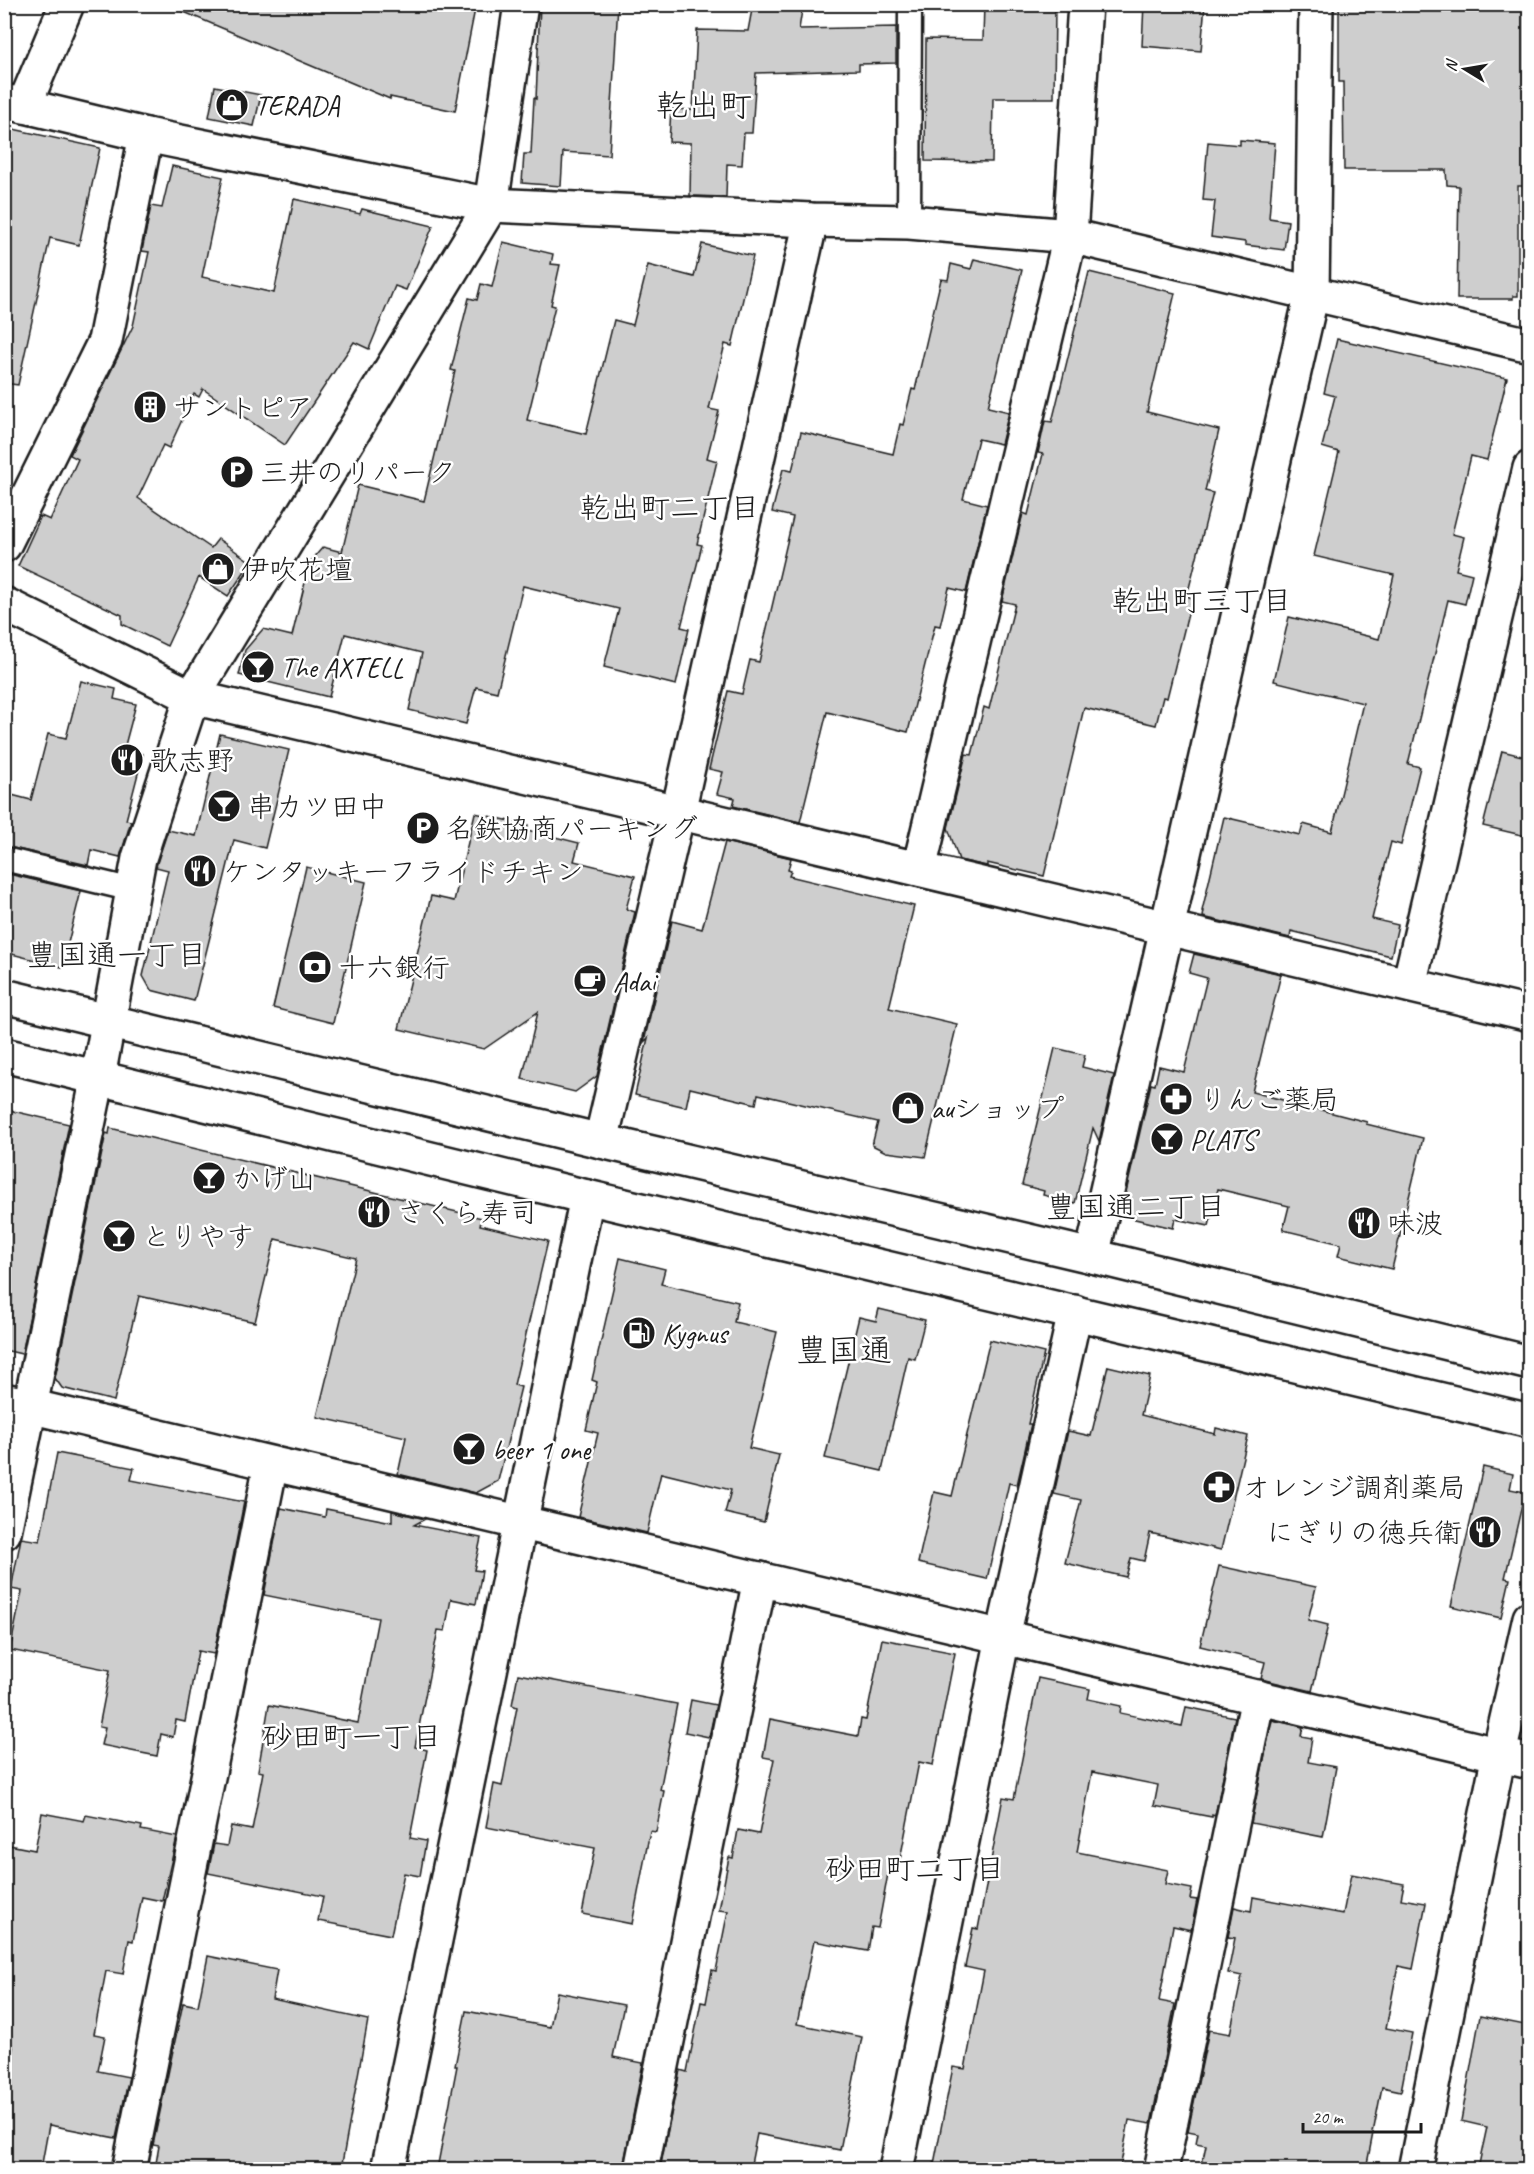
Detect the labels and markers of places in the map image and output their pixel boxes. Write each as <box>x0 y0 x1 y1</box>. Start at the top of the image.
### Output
shop icon: TERADA <box>214 87 250 123</box>
place label: TERADA <box>255 88 341 123</box>
building icon: サントピア <box>132 389 168 425</box>
place label: サントピア <box>173 390 313 425</box>
parking icon: 三井のリパーク <box>219 454 255 490</box>
place label: 三井のリパーク <box>260 455 456 490</box>
shop icon: 伊吹花壇 <box>200 551 236 587</box>
place label: 伊吹花壇 <box>241 552 353 587</box>
bar icon: The AXTELL <box>240 649 276 685</box>
place label: The AXTELL <box>281 650 403 685</box>
restaurant icon: 歌志野 <box>109 742 145 778</box>
place label: 歌志野 <box>150 743 234 778</box>
bar icon: 串カツ田中 <box>206 788 242 824</box>
place label: 串カツ田中 <box>247 789 387 824</box>
parking icon: 名鉄協商パーキング <box>405 810 441 846</box>
place label: 名鉄協商パーキング <box>446 811 698 846</box>
restaurant icon: ケンタッキーフライドチキン <box>182 853 218 889</box>
place label: ケンタッキーフライドチキン <box>223 854 584 889</box>
bank icon: 十六銀行 <box>297 949 333 985</box>
place label: 十六銀行 <box>338 950 450 985</box>
cafe icon: Adai <box>572 963 608 999</box>
place label: Adai <box>613 964 659 999</box>
pharmacy icon: りんご薬局 <box>1158 1081 1194 1117</box>
place label: りんご薬局 <box>1199 1082 1339 1117</box>
shop icon: auショップ <box>890 1090 926 1126</box>
place label: auショップ <box>931 1091 1064 1126</box>
bar icon: PLATS <box>1149 1121 1185 1157</box>
place label: PLATS <box>1190 1122 1261 1157</box>
bar icon: かげ山 <box>191 1160 227 1196</box>
place label: かげ山 <box>232 1161 316 1196</box>
restaurant icon: さくら寿司 <box>356 1194 392 1230</box>
place label: さくら寿司 <box>397 1195 537 1230</box>
restaurant icon: 味波 <box>1346 1205 1382 1241</box>
place label: 味波 <box>1387 1206 1443 1241</box>
bar icon: とりやす <box>101 1218 137 1254</box>
place label: とりやす <box>142 1219 254 1254</box>
fuel station icon: Kygnus <box>621 1315 657 1351</box>
place label: Kygnus <box>662 1316 730 1351</box>
bar icon: beer 1 one <box>451 1431 487 1467</box>
place label: beer 1 one <box>492 1432 592 1467</box>
pharmacy icon: オレンジ調剤薬局 <box>1201 1469 1237 1505</box>
place label: オレンジ調剤薬局 <box>1242 1470 1466 1505</box>
restaurant icon: にぎりの徳兵衛 <box>1467 1514 1503 1550</box>
place label: にぎりの徳兵衛 <box>1266 1515 1462 1550</box>

